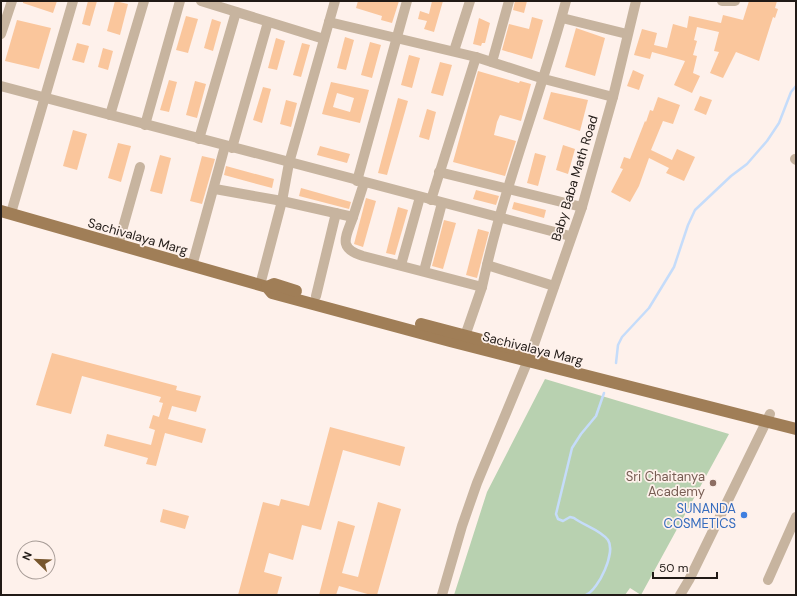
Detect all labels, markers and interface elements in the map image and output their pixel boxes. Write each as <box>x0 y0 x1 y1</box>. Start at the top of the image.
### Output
street label: Baby Baba Math Road <box>547 113 602 243</box>
street label: Sachivalaya Marg <box>86 214 190 259</box>
street label: Sachivalaya Marg <box>481 328 585 369</box>
place label: Sri Chaitanya Academy <box>626 468 705 500</box>
marker: Sri Chaitanya Academy <box>708 478 718 488</box>
place label: SUNANDA COSMETICS <box>664 500 736 532</box>
marker: SUNANDA COSMETICS <box>739 510 749 520</box>
north arrow <box>16 540 56 580</box>
text: N <box>19 550 35 563</box>
scale bar <box>653 554 717 580</box>
text: 50 m <box>659 560 688 576</box>

